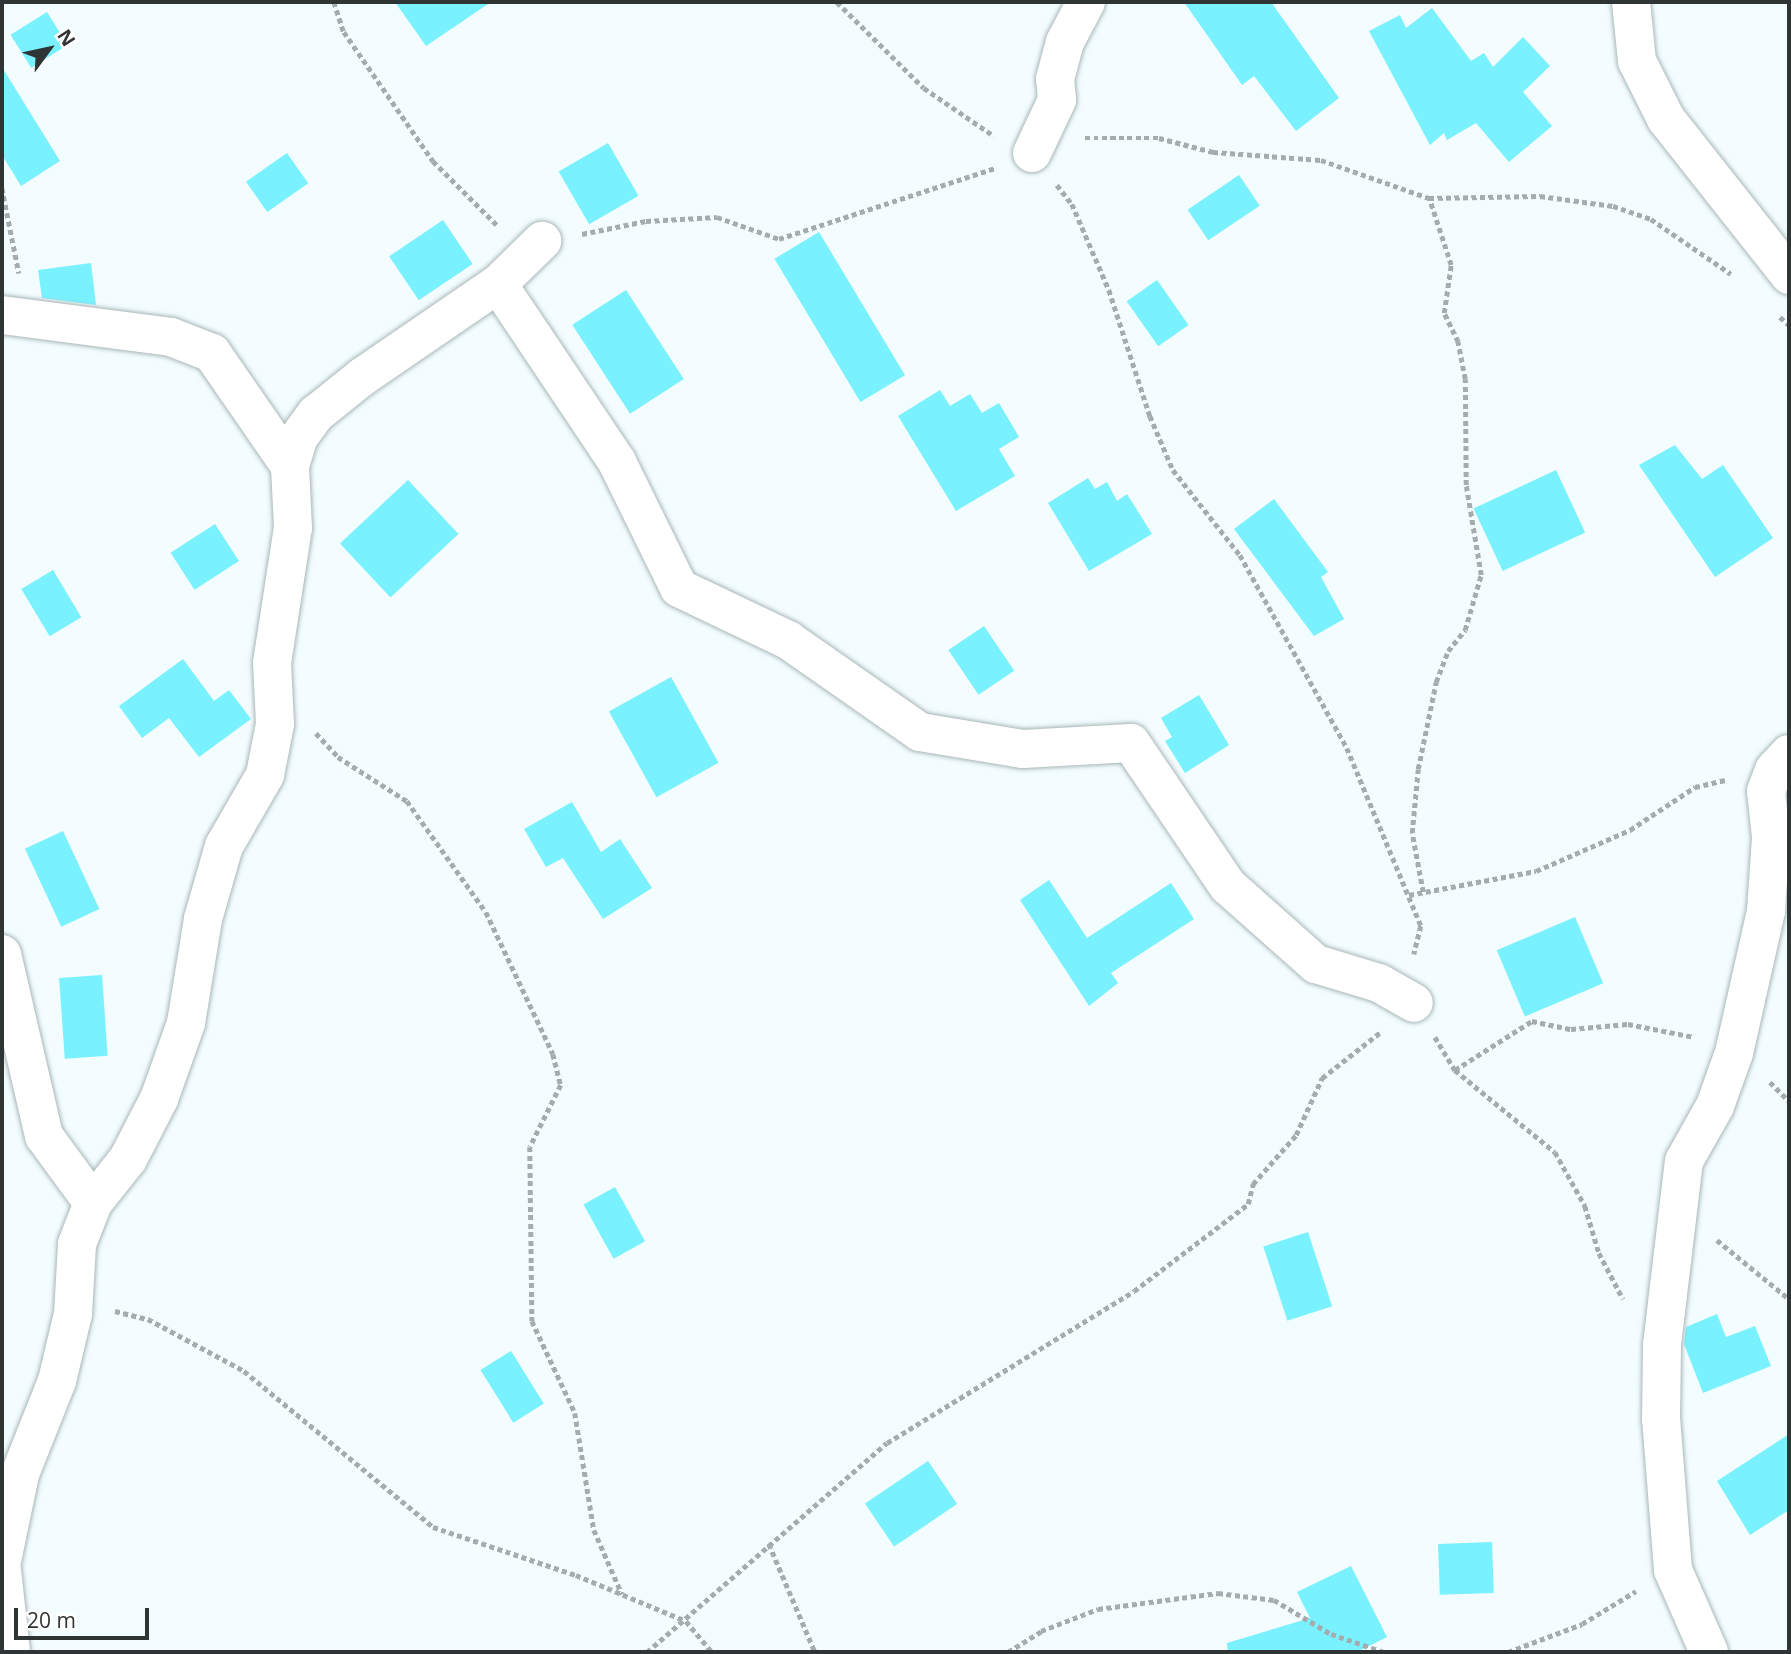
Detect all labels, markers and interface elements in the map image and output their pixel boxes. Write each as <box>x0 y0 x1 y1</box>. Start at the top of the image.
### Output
north arrow <box>14 14 84 84</box>
text: N <box>51 24 82 51</box>
scale bar <box>18 1594 152 1638</box>
text: 20 m <box>27 1606 76 1634</box>

